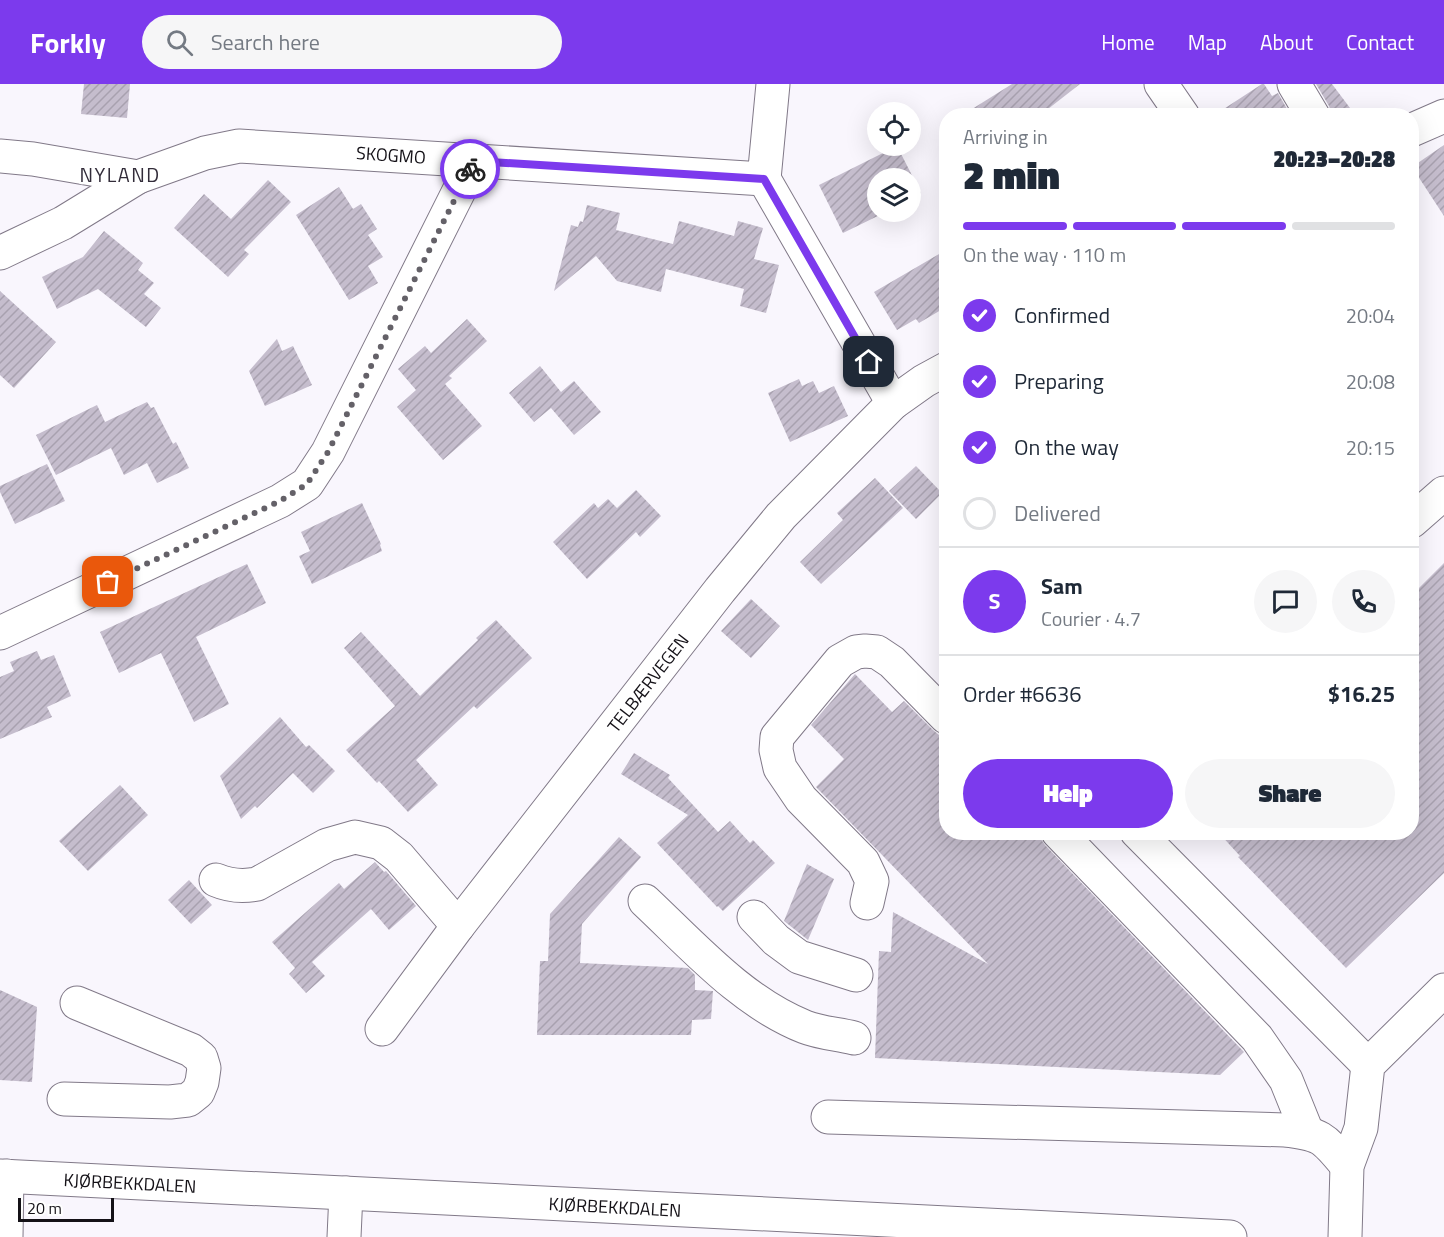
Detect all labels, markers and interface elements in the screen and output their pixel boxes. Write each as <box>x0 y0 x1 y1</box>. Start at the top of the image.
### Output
search box <box>142 15 562 69</box>
text: Forkly <box>30 21 106 64</box>
text: Search here <box>211 25 320 59</box>
icon: search <box>163 26 196 59</box>
text: Home <box>1101 26 1155 58</box>
text: Map <box>1188 26 1227 58</box>
text: About <box>1260 26 1313 58</box>
text: Contact <box>1346 26 1414 58</box>
map controls <box>867 102 921 222</box>
button: locate <box>867 102 921 156</box>
text: Arriving in <box>963 121 1048 152</box>
street label: SKOGMO <box>355 139 427 171</box>
courier <box>440 139 500 199</box>
text: 20:23–20:28 <box>1273 142 1395 176</box>
text: 2 min <box>963 145 1060 204</box>
icon: bike <box>454 153 487 186</box>
district label: NYLAND <box>79 159 161 190</box>
button: layers <box>867 168 921 222</box>
text: On the way · 110 m <box>963 239 1126 270</box>
text: Confirmed <box>1014 298 1110 332</box>
icon: check <box>963 299 996 332</box>
text: 20:04 <box>1346 300 1395 331</box>
pin <box>843 336 894 387</box>
icon: home <box>852 345 885 378</box>
text: Preparing <box>1014 364 1104 398</box>
icon: check <box>963 365 996 398</box>
text: 20:08 <box>1346 366 1395 397</box>
text: On the way <box>1014 430 1119 464</box>
icon: check <box>963 431 996 464</box>
text: 20:15 <box>1346 432 1395 463</box>
text: Delivered <box>1014 496 1101 530</box>
pin <box>82 556 133 607</box>
icon: bag <box>91 565 124 598</box>
text: Sam <box>1041 569 1083 603</box>
button: chat <box>1254 570 1317 633</box>
button: phone <box>1332 570 1395 633</box>
text: S <box>989 584 1000 618</box>
text: Courier · 4.7 <box>1041 603 1141 634</box>
street label: TELBÆRVEGEN <box>601 628 695 738</box>
text: Order #6636 <box>963 677 1082 711</box>
text: $16.25 <box>1328 677 1395 711</box>
button: Help <box>963 759 1173 828</box>
button: Share <box>1185 759 1395 828</box>
street label: KJØRBEKKDALEN <box>63 1166 197 1200</box>
street label: KJØRBEKKDALEN <box>548 1190 682 1224</box>
scale bar <box>18 1195 114 1222</box>
text: 20 m <box>27 1196 62 1220</box>

